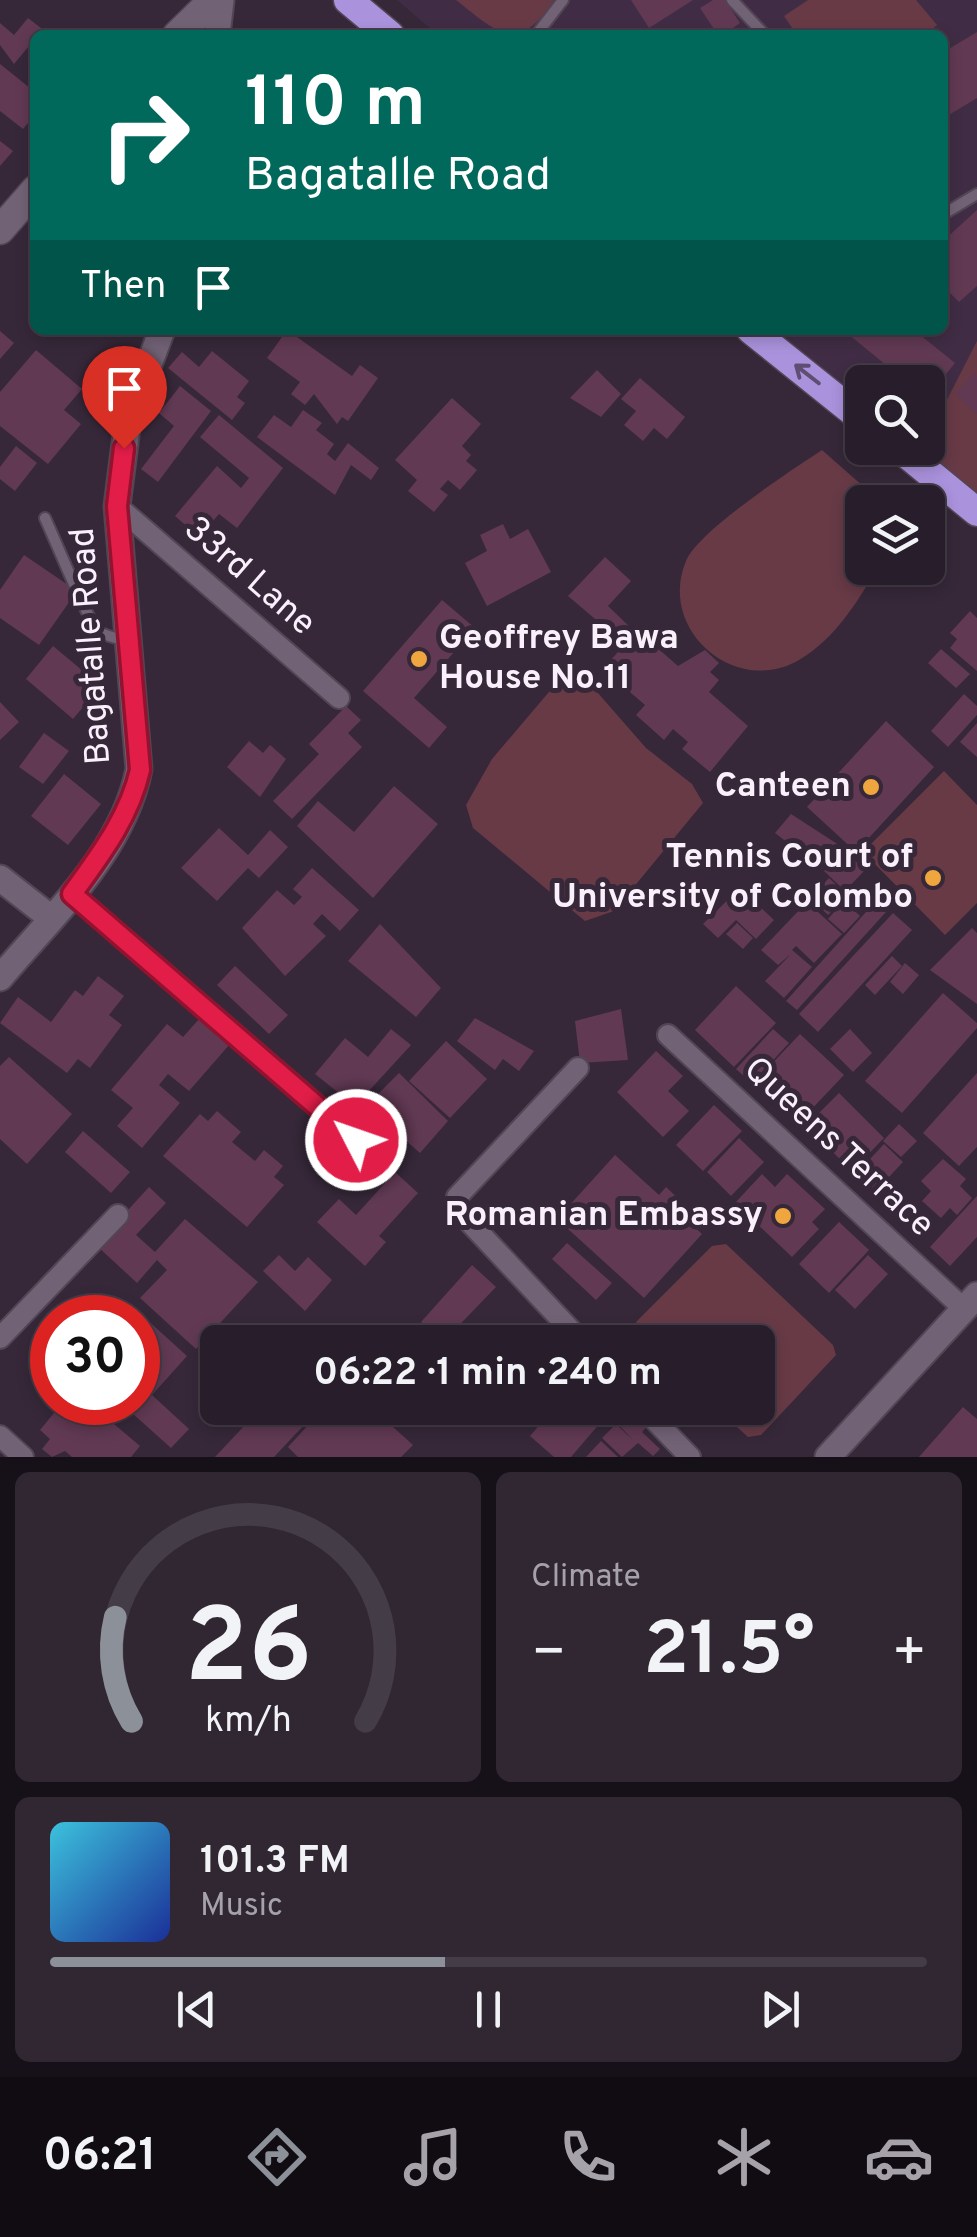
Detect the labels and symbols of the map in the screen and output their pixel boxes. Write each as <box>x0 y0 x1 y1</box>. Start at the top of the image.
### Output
pin <box>82 346 167 449</box>
one-way arrow <box>794 363 820 385</box>
street label: 33rd Lane <box>174 508 324 646</box>
street label: Bagatalle Road <box>62 526 122 766</box>
place label: Geoffrey Bawa House No.11 <box>439 617 679 701</box>
marker: Geoffrey Bawa House No.11 <box>408 648 430 670</box>
place label: Canteen <box>715 765 851 809</box>
marker: Canteen <box>860 776 882 798</box>
place label: Tennis Court of University of Colombo <box>552 836 913 920</box>
marker: Tennis Court of University of Colombo <box>922 867 944 889</box>
street label: Queens Terrace <box>733 1048 943 1248</box>
position arrow <box>304 1088 408 1192</box>
place label: Romanian Embassy <box>445 1194 763 1238</box>
marker: Romanian Embassy <box>772 1205 794 1227</box>
speed limit sign: 30 <box>30 1295 160 1425</box>

